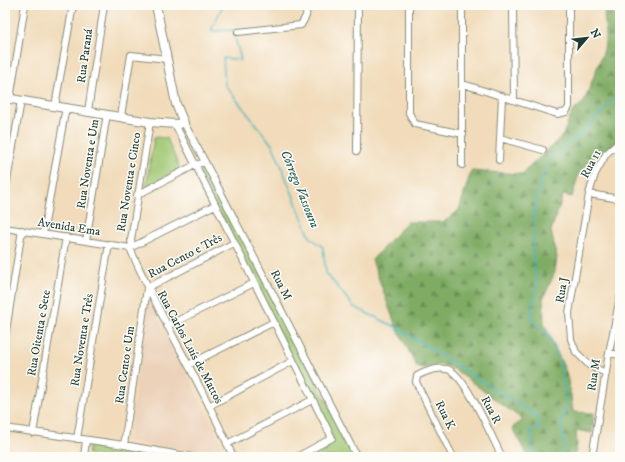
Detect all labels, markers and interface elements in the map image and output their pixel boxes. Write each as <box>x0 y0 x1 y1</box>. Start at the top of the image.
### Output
north arrow <box>567 18 607 58</box>
street label: Rua Paraná <box>74 27 96 84</box>
text: N <box>587 27 603 41</box>
street label: Rua Noventa e Um <box>74 118 102 210</box>
street label: Rua Noventa e Cinco <box>114 131 144 233</box>
street label: Rua 11 <box>577 147 605 181</box>
water label: Córrego Vassoura <box>277 148 323 231</box>
street label: Avenida Ema <box>37 215 102 239</box>
street label: Rua Cento e Três <box>145 230 225 282</box>
street label: Rua M <box>267 267 295 303</box>
street label: Rua J <box>552 276 572 304</box>
street label: Rua Carlos Luís de Mattos <box>154 288 226 406</box>
street label: Rua Oitenta e Sete <box>24 289 54 377</box>
street label: Rua Noventa e Três <box>67 293 97 387</box>
street label: Rua Cento e Um <box>112 325 138 405</box>
street label: Rua M <box>584 358 604 392</box>
street label: Rua R <box>477 393 505 427</box>
street label: Rua K <box>432 398 459 432</box>

